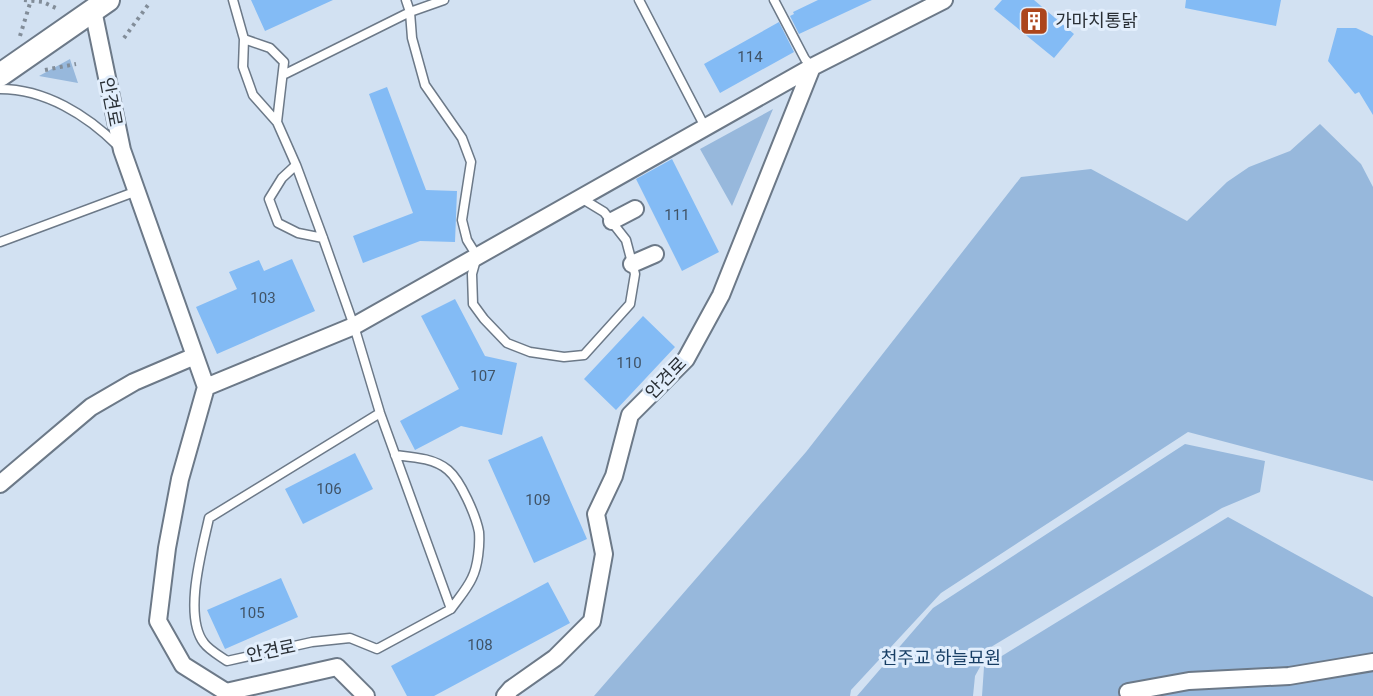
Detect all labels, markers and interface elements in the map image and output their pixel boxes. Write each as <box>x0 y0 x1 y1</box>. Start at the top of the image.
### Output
building icon: 가마치통닭 <box>1018 5 1050 37</box>
place label: 가마치통닭 <box>1055 10 1138 31</box>
house number: 114 <box>737 48 763 66</box>
street label: 안견로 <box>96 76 127 128</box>
house number: 111 <box>664 206 690 224</box>
house number: 103 <box>250 289 276 307</box>
street label: 안견로 <box>641 352 690 403</box>
house number: 110 <box>616 354 642 372</box>
house number: 107 <box>470 367 496 385</box>
house number: 106 <box>316 480 342 498</box>
house number: 109 <box>525 491 551 509</box>
house number: 105 <box>239 604 265 622</box>
street label: 안견로 <box>244 635 297 666</box>
house number: 108 <box>467 636 493 654</box>
park label: 천주교 하늘묘원 <box>881 647 1001 668</box>

